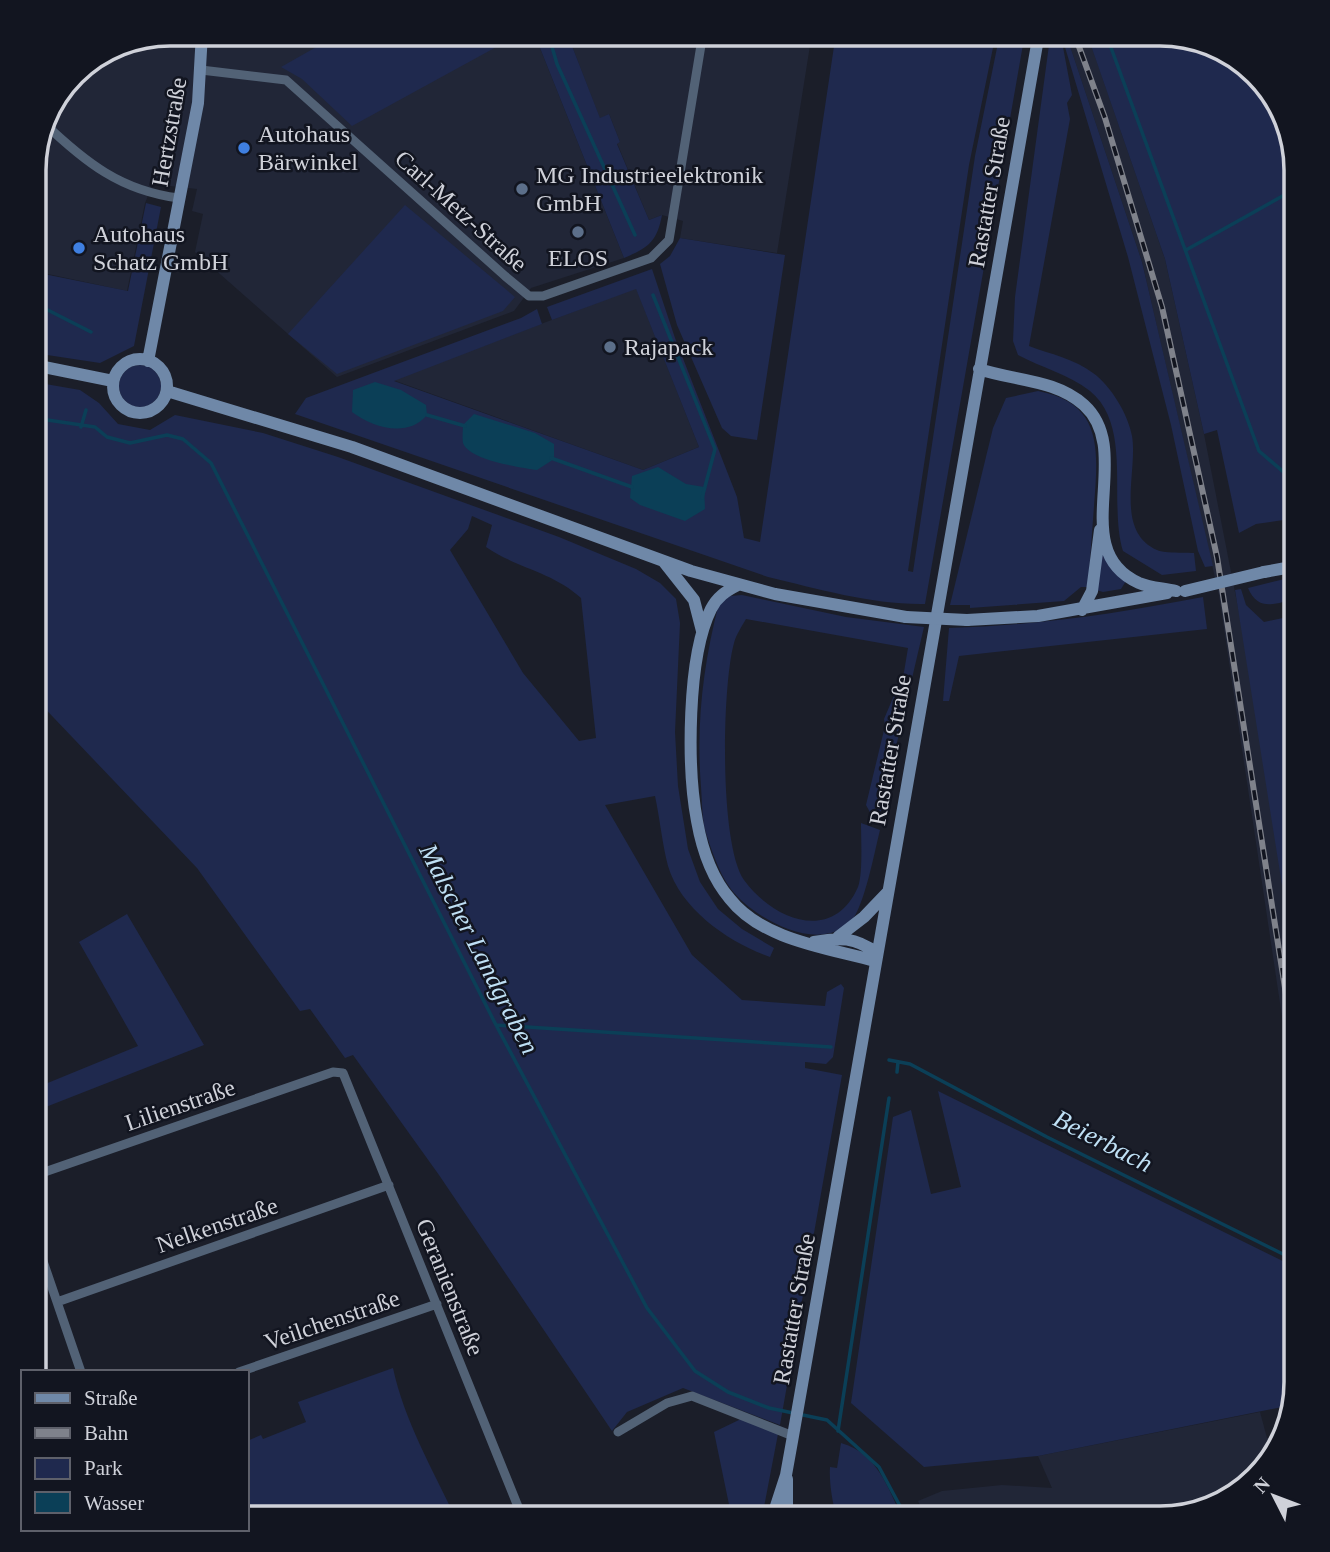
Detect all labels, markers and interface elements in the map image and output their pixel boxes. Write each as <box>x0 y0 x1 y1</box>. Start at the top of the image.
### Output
street label: Hertzstraße <box>147 75 191 189</box>
street label: Rastatter Straße <box>963 115 1015 269</box>
place label: Autohaus Bärwinkel <box>258 121 358 175</box>
marker: Autohaus Bärwinkel <box>236 140 252 156</box>
street label: Carl-Metz-Straße <box>390 145 532 277</box>
place label: MG Industrieelektronik GmbH <box>536 162 763 216</box>
marker: MG Industrieelektronik GmbH <box>514 181 530 197</box>
place label: Autohaus Schatz GmbH <box>93 221 228 275</box>
marker: ELOS <box>570 224 586 240</box>
marker: Autohaus Schatz GmbH <box>71 240 87 256</box>
place label: ELOS <box>548 245 608 271</box>
place label: Rajapack <box>624 334 713 360</box>
marker: Rajapack <box>602 339 618 355</box>
street label: Rastatter Straße <box>864 673 916 827</box>
water label: Malscher Landgraben <box>413 838 545 1059</box>
street label: Lilienstraße <box>122 1074 238 1136</box>
water label: Beierbach <box>1049 1104 1157 1178</box>
street label: Nelkenstraße <box>153 1192 281 1258</box>
street label: Geranienstraße <box>411 1215 489 1359</box>
street label: Rastatter Straße <box>768 1232 820 1386</box>
street label: Veilchenstraße <box>261 1285 403 1355</box>
legend <box>21 1370 248 1531</box>
text: Straße <box>84 1386 138 1410</box>
text: Bahn <box>84 1421 129 1445</box>
text: Park <box>84 1456 123 1480</box>
north arrow <box>1239 1461 1309 1531</box>
text: N <box>1249 1473 1274 1497</box>
text: Wasser <box>84 1491 144 1515</box>

